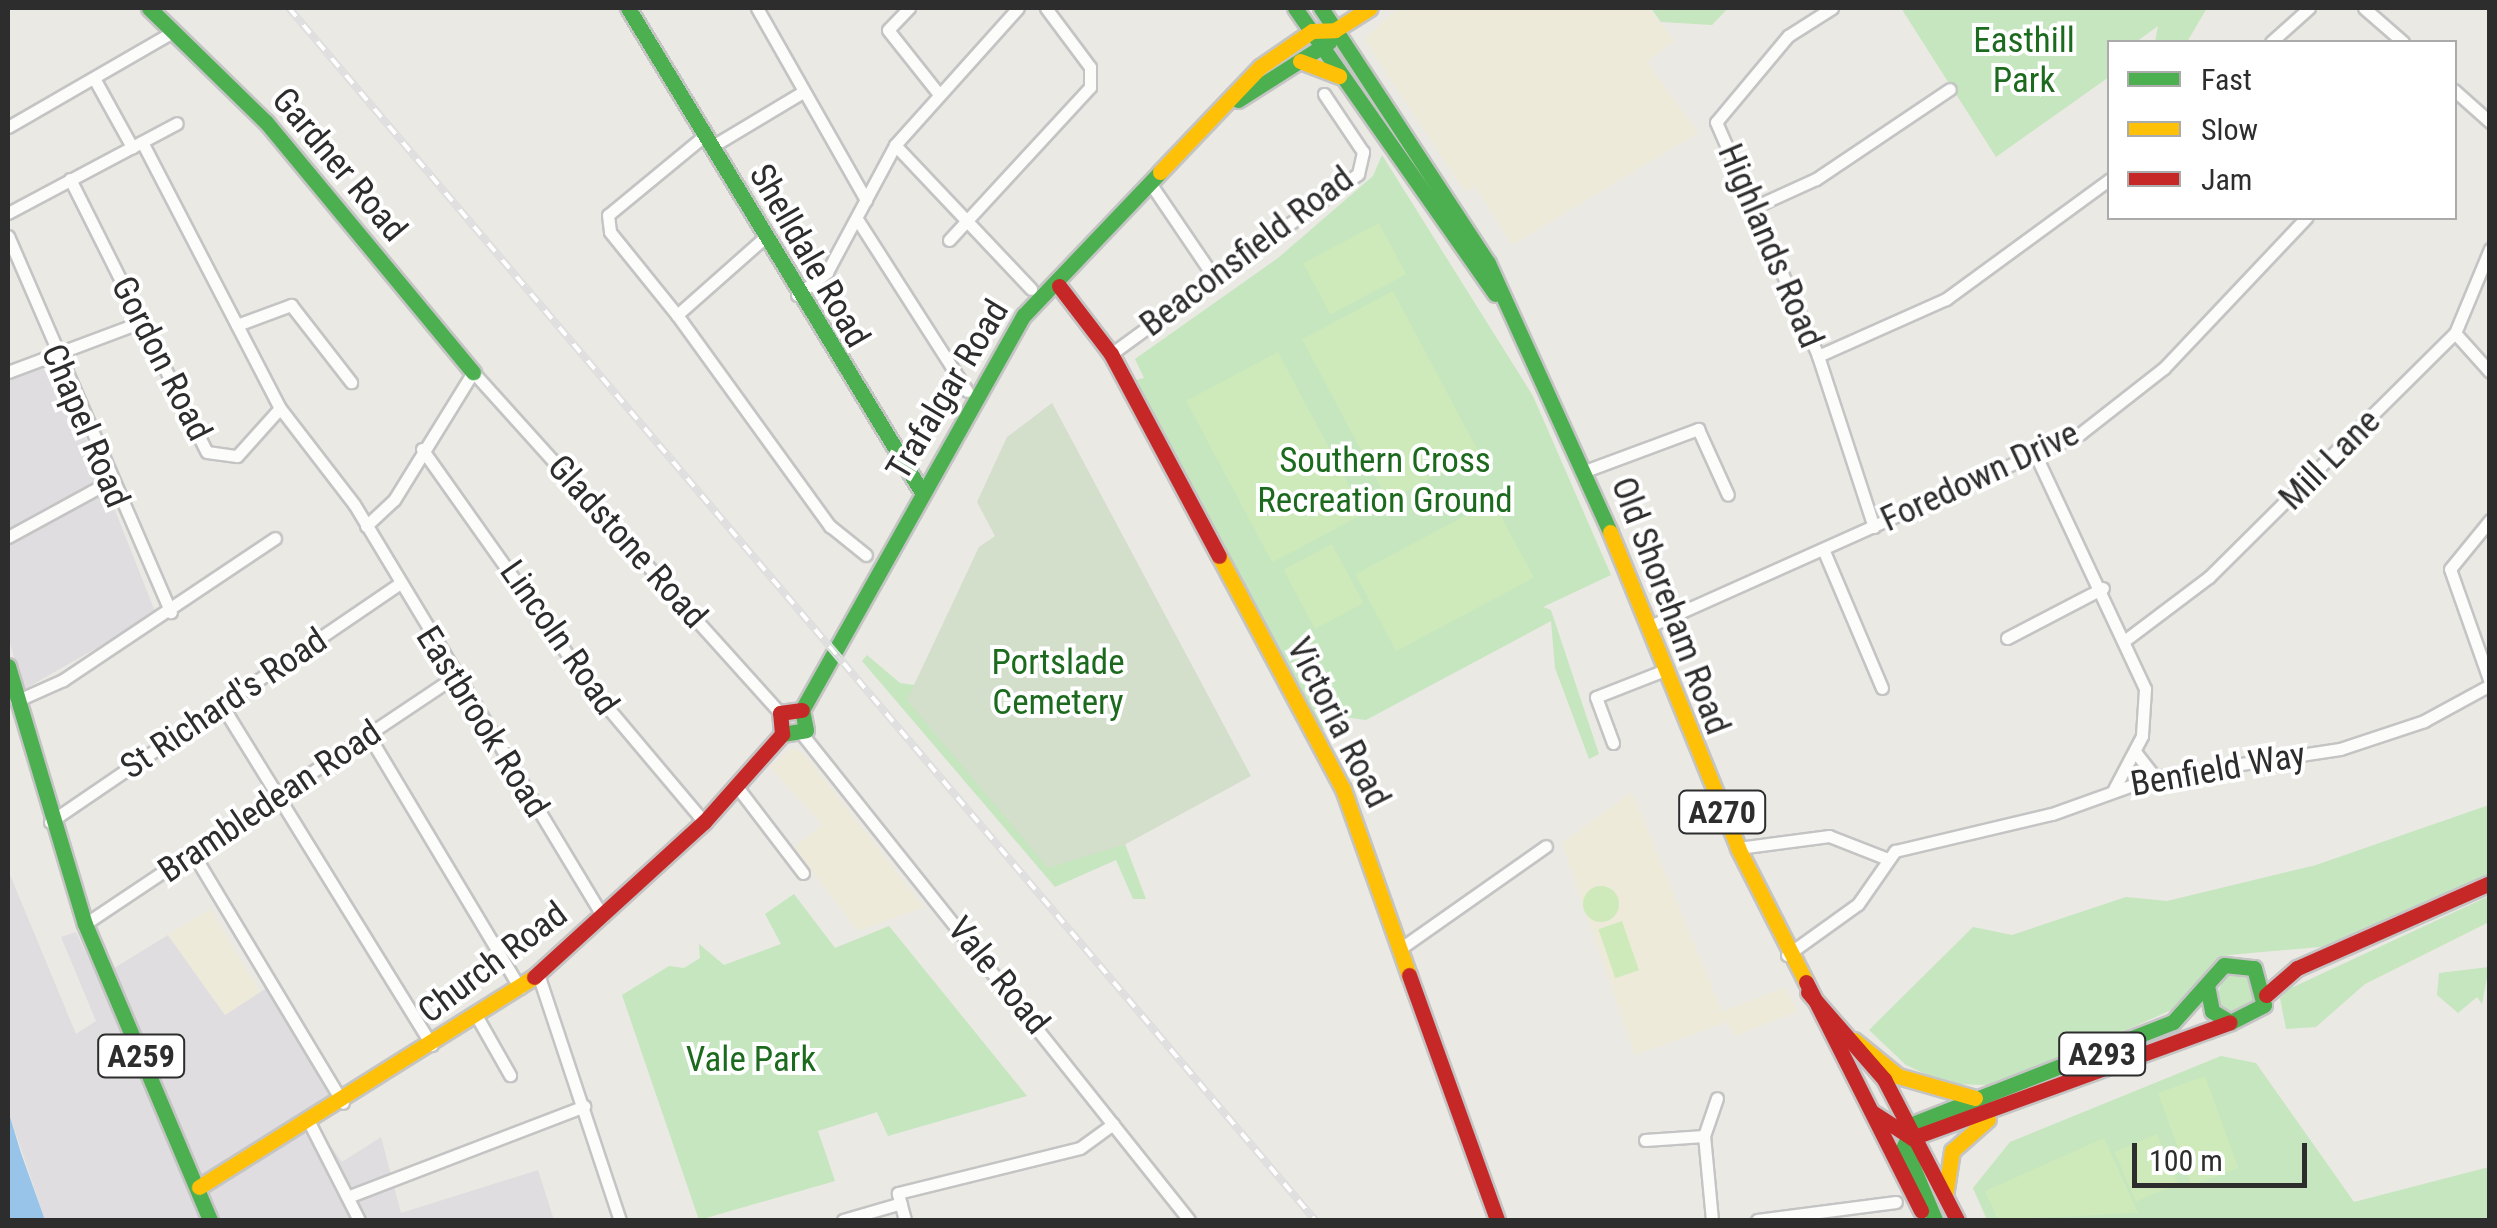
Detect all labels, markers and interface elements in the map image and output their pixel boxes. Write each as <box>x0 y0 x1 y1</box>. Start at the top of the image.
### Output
park label: Easthill Park <box>1973 20 2075 102</box>
legend <box>2107 40 2457 220</box>
text: Fast <box>2201 62 2252 97</box>
street label: Gardner Road <box>263 80 415 250</box>
text: Slow <box>2201 112 2258 147</box>
street label: Highlands Road <box>1708 138 1832 354</box>
street label: Shelldale Road <box>740 157 878 355</box>
street label: Beaconsfield Road <box>1132 158 1362 346</box>
text: Jam <box>2201 162 2252 197</box>
street label: Gordon Road <box>102 270 220 448</box>
street label: Trafalgar Road <box>878 292 1018 488</box>
street label: Chapel Road <box>32 338 138 514</box>
street label: Mill Lane <box>2271 401 2389 519</box>
street label: Foredown Drive <box>1874 413 2086 541</box>
park label: Southern Cross Recreation Ground <box>1257 440 1513 522</box>
street label: Gladstone Road <box>538 447 716 637</box>
street label: Old Shoreham Road <box>1602 471 1738 741</box>
street label: Lincoln Road <box>491 553 627 723</box>
street label: Eastbrook Road <box>407 619 557 825</box>
street label: St Richard's Road <box>113 620 335 788</box>
street label: Victoria Road <box>1277 631 1399 815</box>
park label: Portslade Cemetery <box>991 642 1125 724</box>
street label: Brambledean Road <box>151 712 389 892</box>
street label: Benfield Way <box>2127 734 2309 806</box>
road number: A270 <box>1677 785 1767 839</box>
street label: Church Road <box>410 893 576 1033</box>
street label: Vale Road <box>938 909 1058 1043</box>
road number: A293 <box>2057 1027 2147 1081</box>
road number: A259 <box>96 1029 186 1083</box>
park label: Vale Park <box>686 1039 816 1081</box>
scale bar <box>2137 1123 2312 1185</box>
text: 100 m <box>2149 1143 2223 1178</box>

